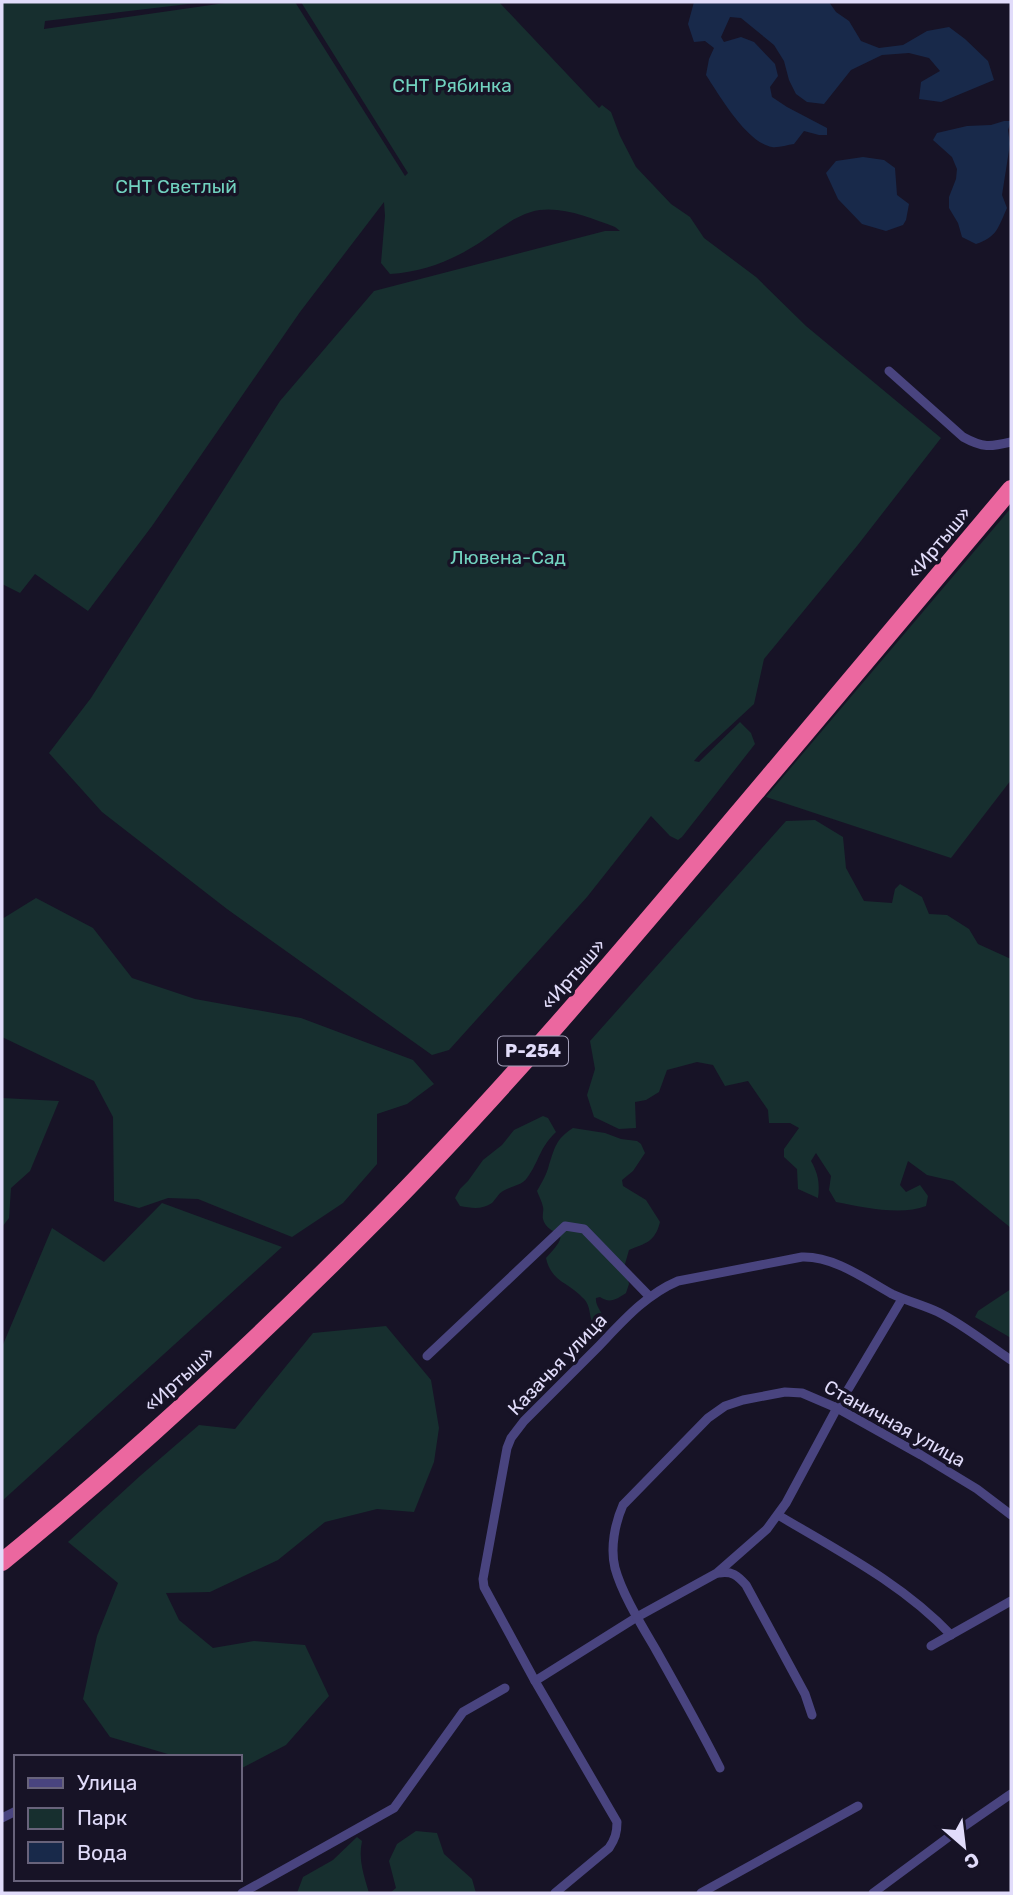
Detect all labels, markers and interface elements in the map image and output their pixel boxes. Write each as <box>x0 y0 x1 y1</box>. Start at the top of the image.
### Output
park label: СНТ Рябинка <box>392 74 512 97</box>
park label: СНТ Светлый <box>115 175 237 198</box>
street label: «Иртыш» <box>903 502 976 583</box>
park label: Лювена-Сад <box>450 546 566 569</box>
street label: «Иртыш» <box>536 934 610 1015</box>
road number: Р-254 <box>498 1036 568 1066</box>
street label: Казачья улица <box>503 1309 612 1420</box>
street label: «Иртыш» <box>139 1342 219 1417</box>
street label: Станичная улица <box>820 1375 970 1472</box>
legend <box>14 1755 242 1881</box>
text: Улица <box>77 1770 137 1795</box>
text: Парк <box>77 1805 127 1830</box>
north arrow <box>929 1811 999 1881</box>
text: Вода <box>77 1840 127 1865</box>
text: С <box>960 1847 983 1874</box>

